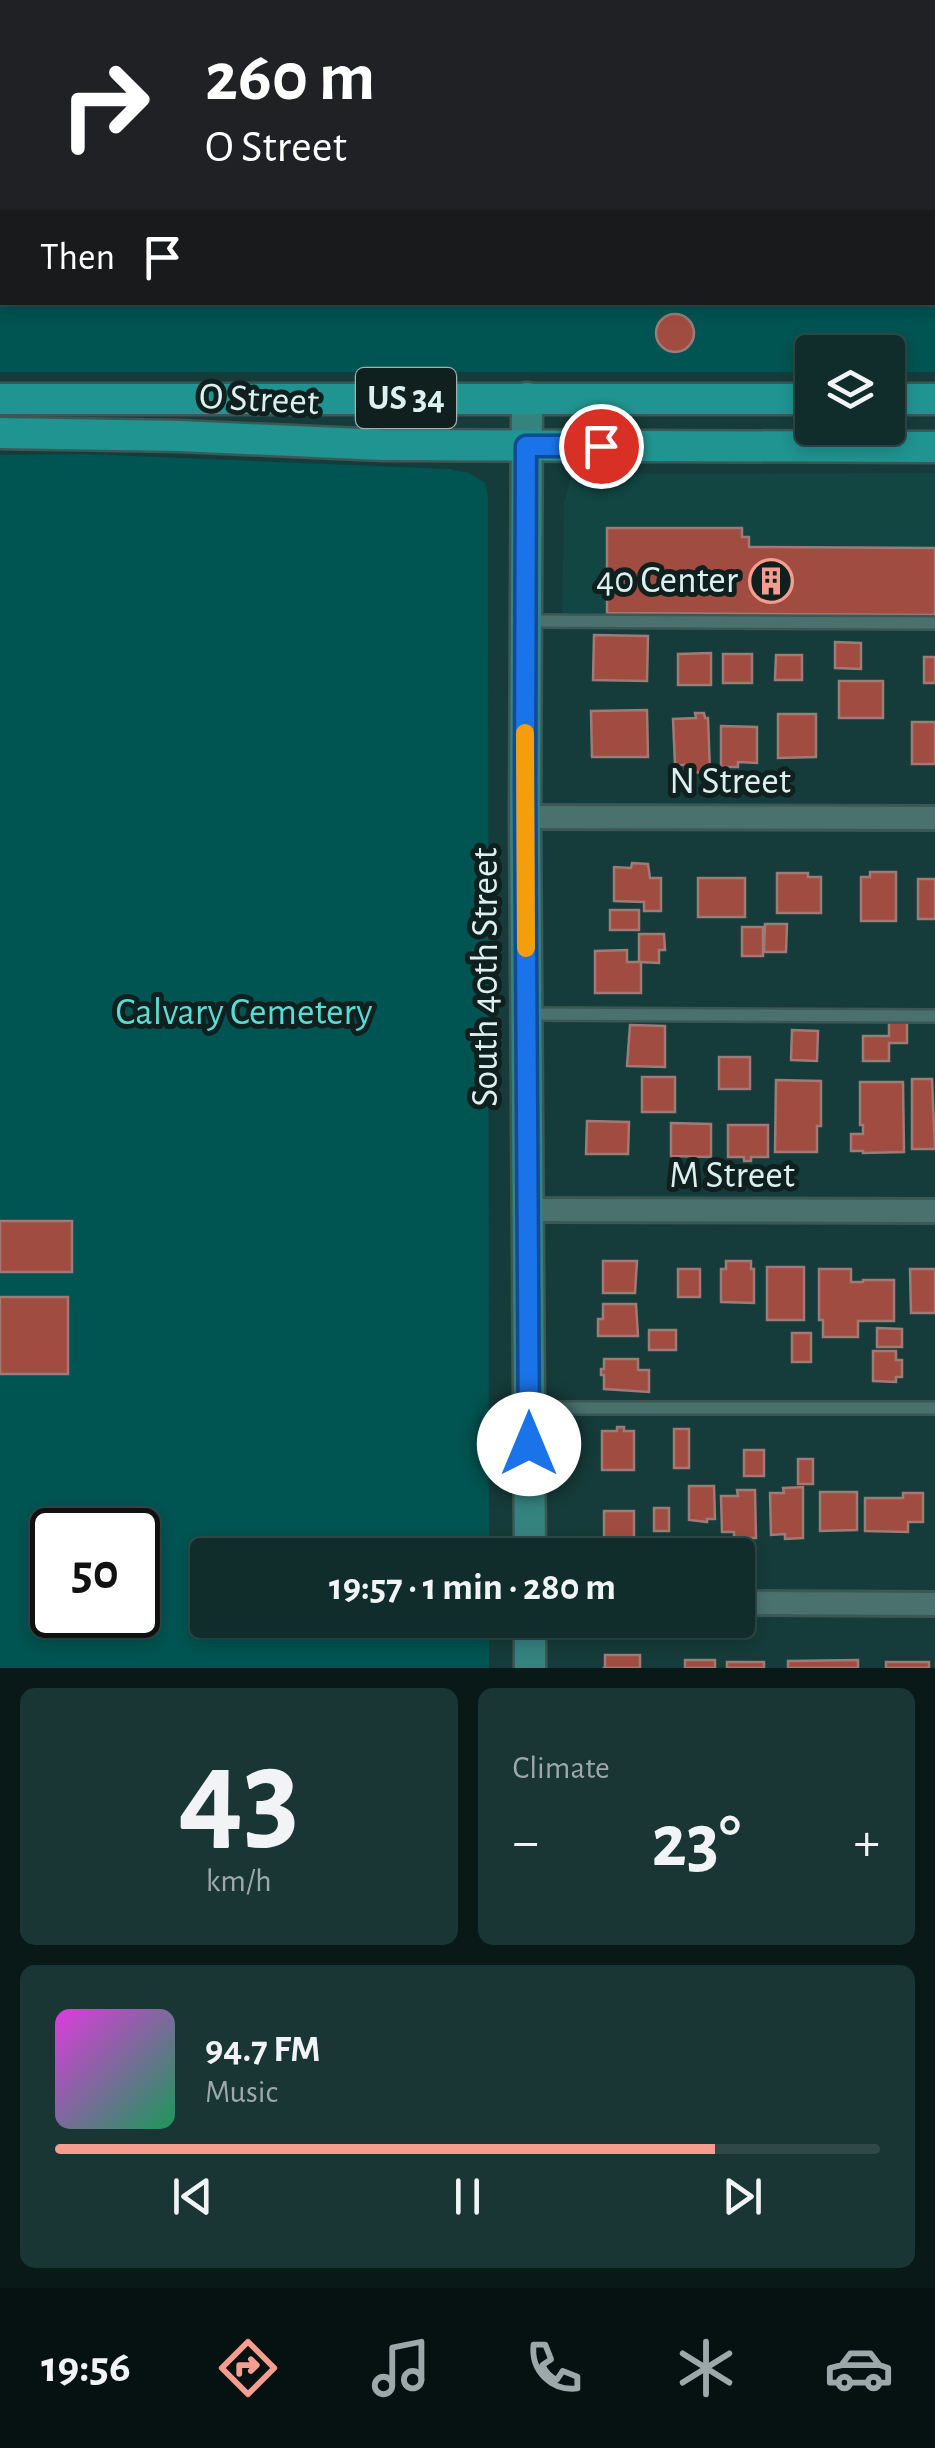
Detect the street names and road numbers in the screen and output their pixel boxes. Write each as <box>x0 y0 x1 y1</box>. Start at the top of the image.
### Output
road number: US 34 <box>356 368 456 428</box>
street label: O Street <box>198 378 320 422</box>
street label: N Street <box>669 763 791 801</box>
street label: South 40th Street <box>467 847 505 1107</box>
street label: M Street <box>669 1157 795 1195</box>

